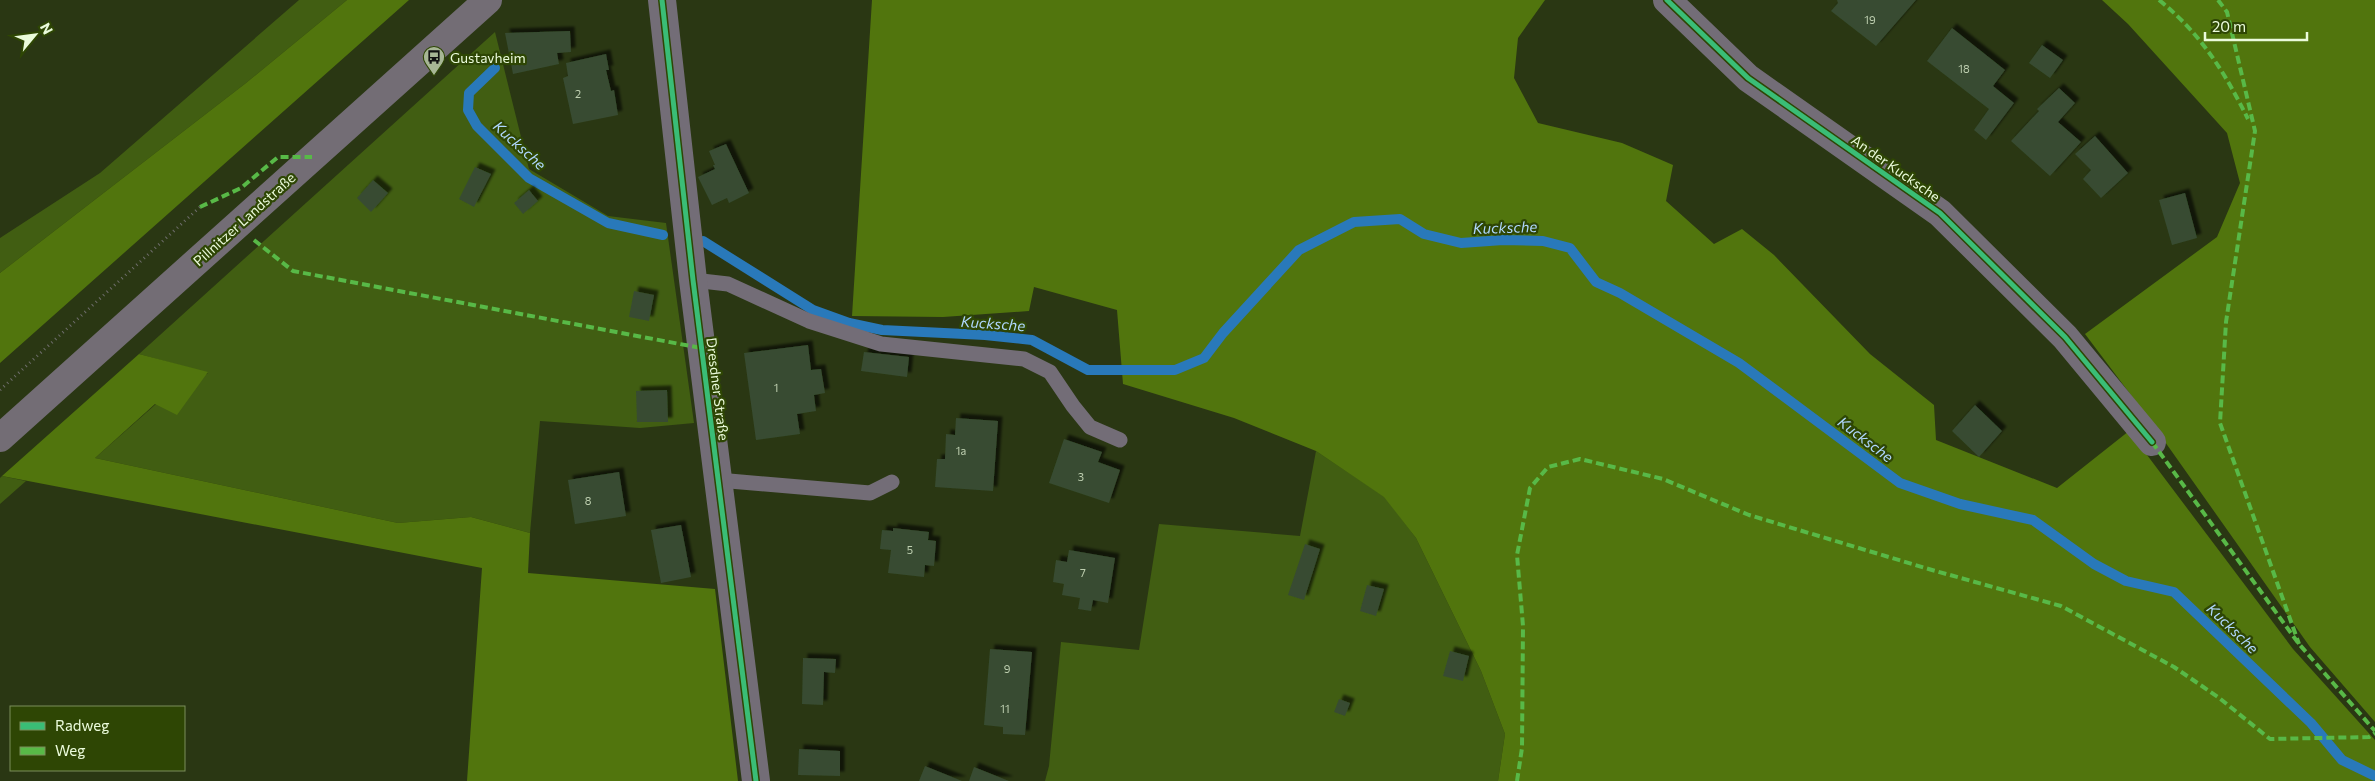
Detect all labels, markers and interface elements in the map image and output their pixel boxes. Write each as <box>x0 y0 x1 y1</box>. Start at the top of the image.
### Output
north arrow <box>10 10 60 60</box>
scale bar <box>2205 10 2308 42</box>
house number: 19 <box>1864 13 1876 26</box>
text: 20 m <box>2212 17 2246 35</box>
text: N <box>37 20 57 37</box>
bus stop icon: Gustavheim <box>422 45 446 76</box>
place label: Gustavheim <box>450 49 526 66</box>
house number: 18 <box>1958 62 1970 75</box>
house number: 2 <box>575 87 581 100</box>
water label: Kucksche <box>490 117 550 173</box>
street label: An der Kucksche <box>1848 131 1944 205</box>
street label: Pillnitzer Landstraße <box>189 169 299 269</box>
water label: Kucksche <box>1472 217 1538 237</box>
water label: Kucksche <box>960 312 1026 334</box>
street label: Dresdner Straße <box>703 337 733 441</box>
house number: 1 <box>774 381 778 394</box>
water label: Kucksche <box>1835 412 1897 466</box>
house number: 1a <box>956 444 966 457</box>
house number: 3 <box>1078 470 1084 483</box>
house number: 8 <box>585 494 592 507</box>
house number: 5 <box>907 543 913 556</box>
house number: 7 <box>1080 566 1086 579</box>
water label: Kucksche <box>2204 599 2263 657</box>
house number: 9 <box>1004 662 1011 675</box>
house number: 11 <box>1000 702 1010 715</box>
legend <box>10 706 185 771</box>
text: Radweg <box>55 716 109 734</box>
text: Weg <box>55 741 85 759</box>

